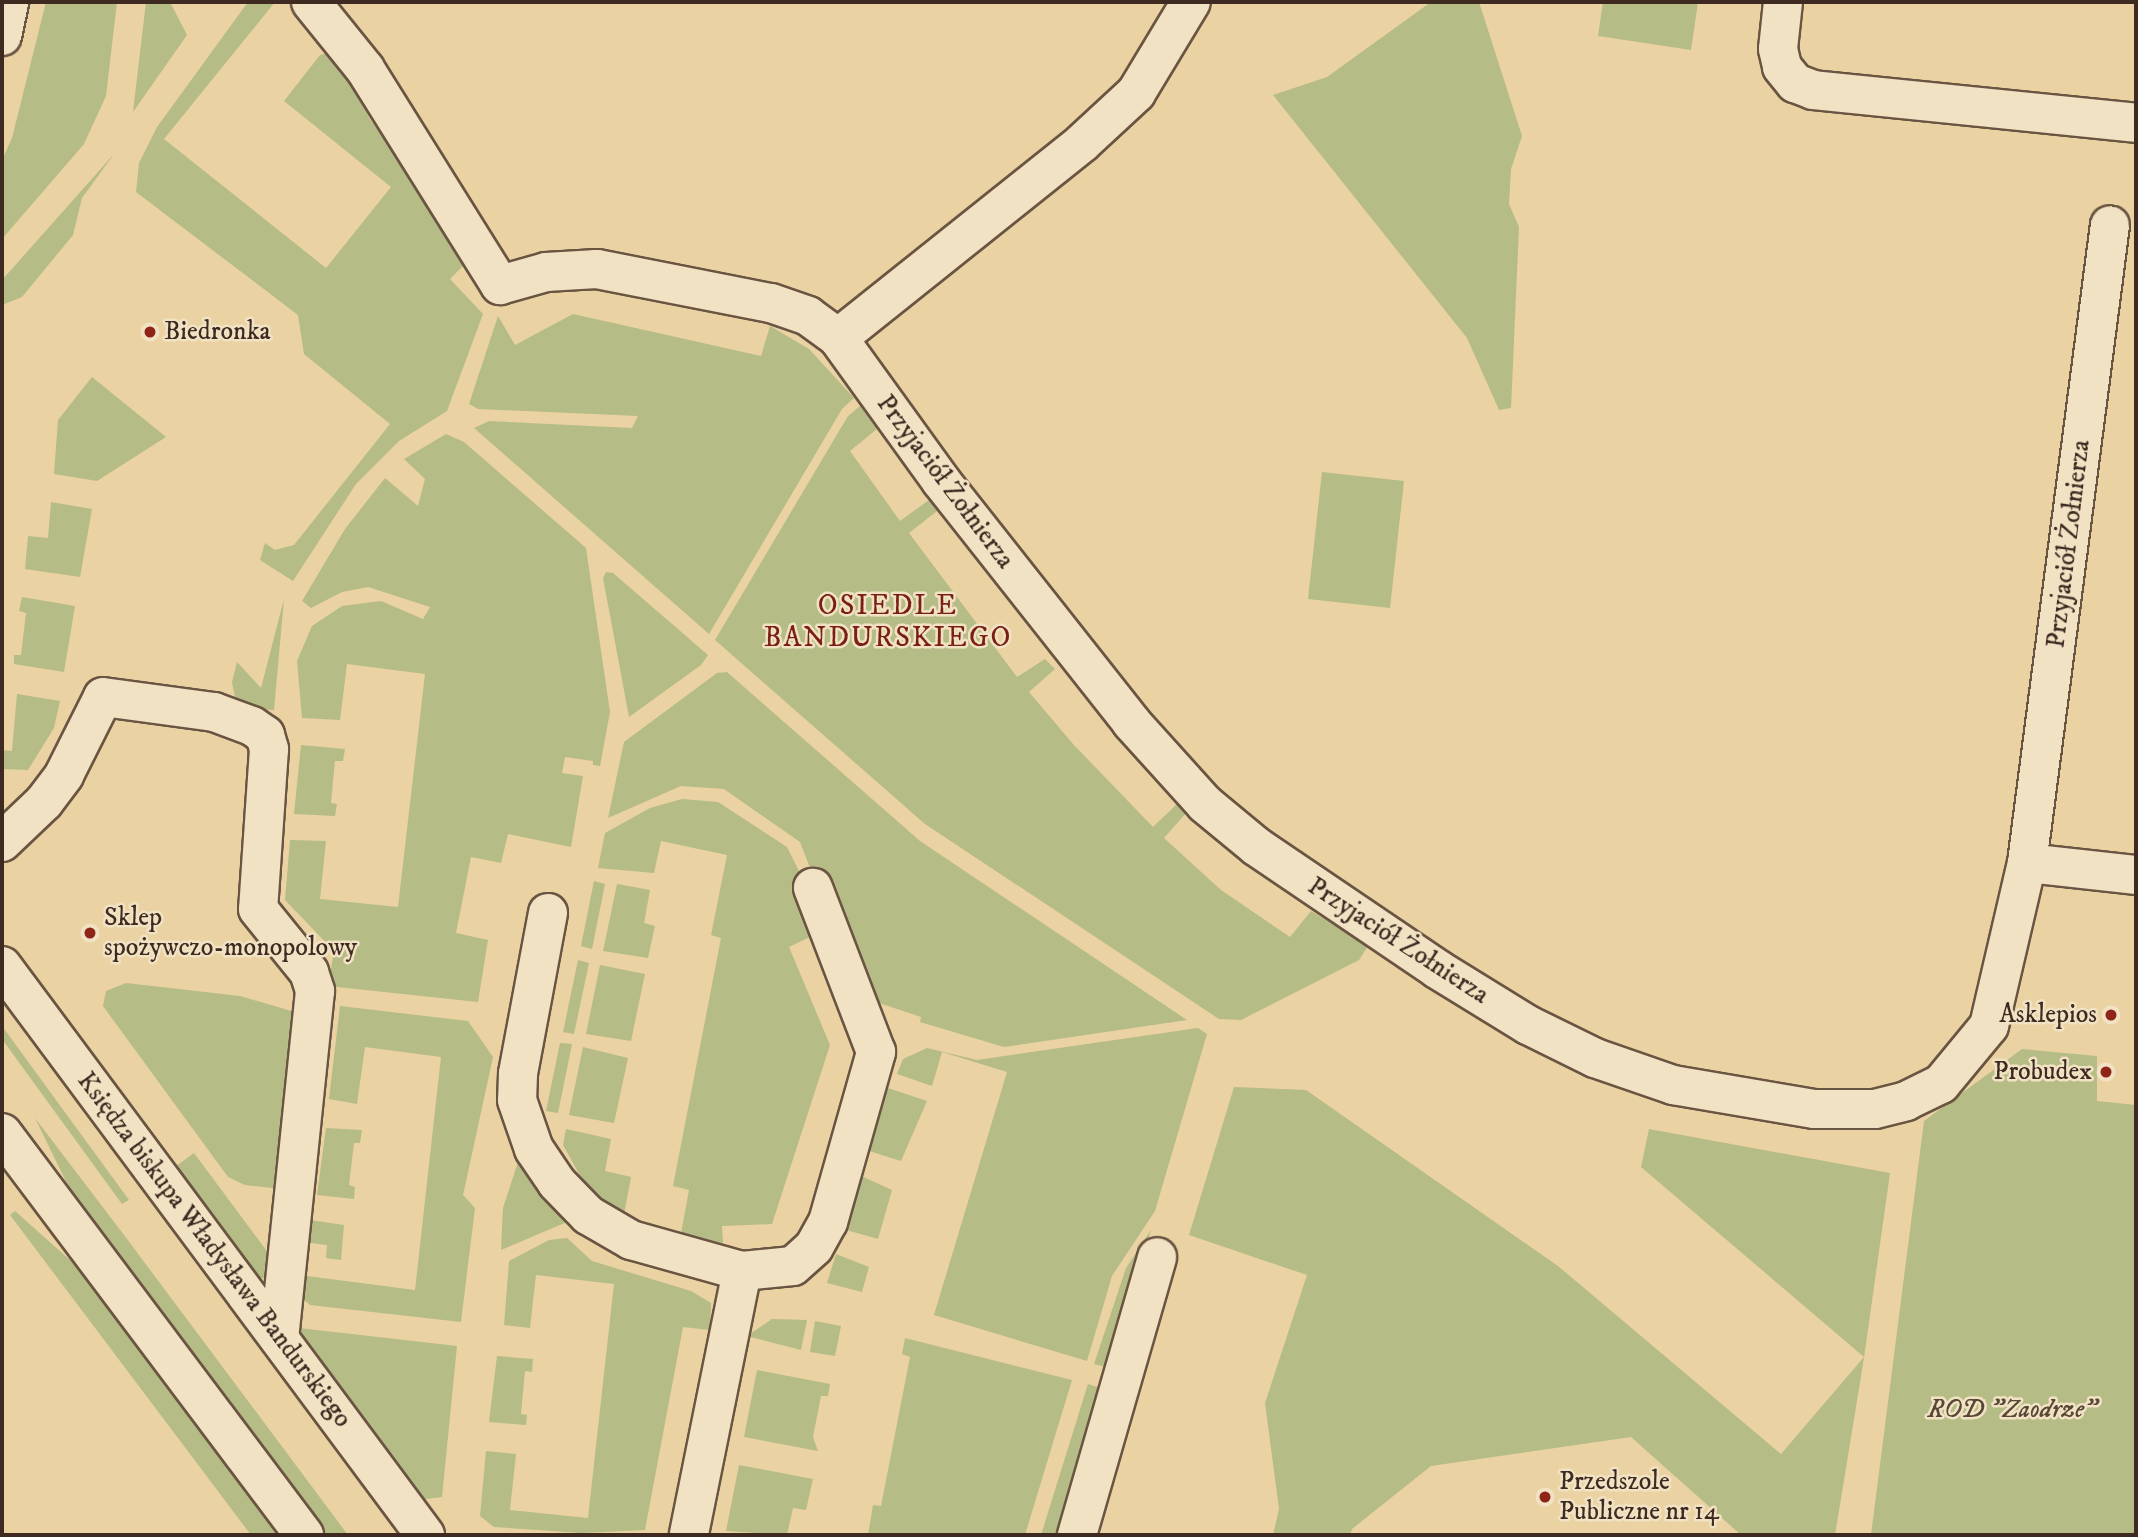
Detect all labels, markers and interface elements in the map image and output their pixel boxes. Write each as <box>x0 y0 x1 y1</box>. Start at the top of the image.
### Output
place label: Biedronka <box>164 316 271 348</box>
marker: Biedronka <box>142 324 158 340</box>
street label: Przyjaciół Żołnierza <box>869 389 1021 575</box>
street label: Przyjaciół Żołnierza <box>2041 438 2097 650</box>
district label: OSIEDLE BANDURSKIEGO <box>765 589 1011 655</box>
street label: Przyjaciół Żołnierza <box>1302 871 1494 1011</box>
place label: Sklep spożywczo-monopolowy <box>104 902 357 964</box>
marker: Sklep spożywczo-monopolowy <box>82 925 98 941</box>
place label: Asklepios <box>1999 999 2097 1031</box>
marker: Asklepios <box>2103 1007 2119 1023</box>
place label: Probudex <box>1993 1056 2092 1088</box>
marker: Probudex <box>2098 1064 2114 1080</box>
street label: Księdza biskupa Władysława Bandurskiego <box>70 1066 358 1434</box>
park label: ROD "Zaodrze" <box>1928 1394 2096 1426</box>
place label: Przedszole Publiczne nr 14 <box>1559 1466 1719 1528</box>
marker: Przedszole Publiczne nr 14 <box>1537 1489 1553 1505</box>

